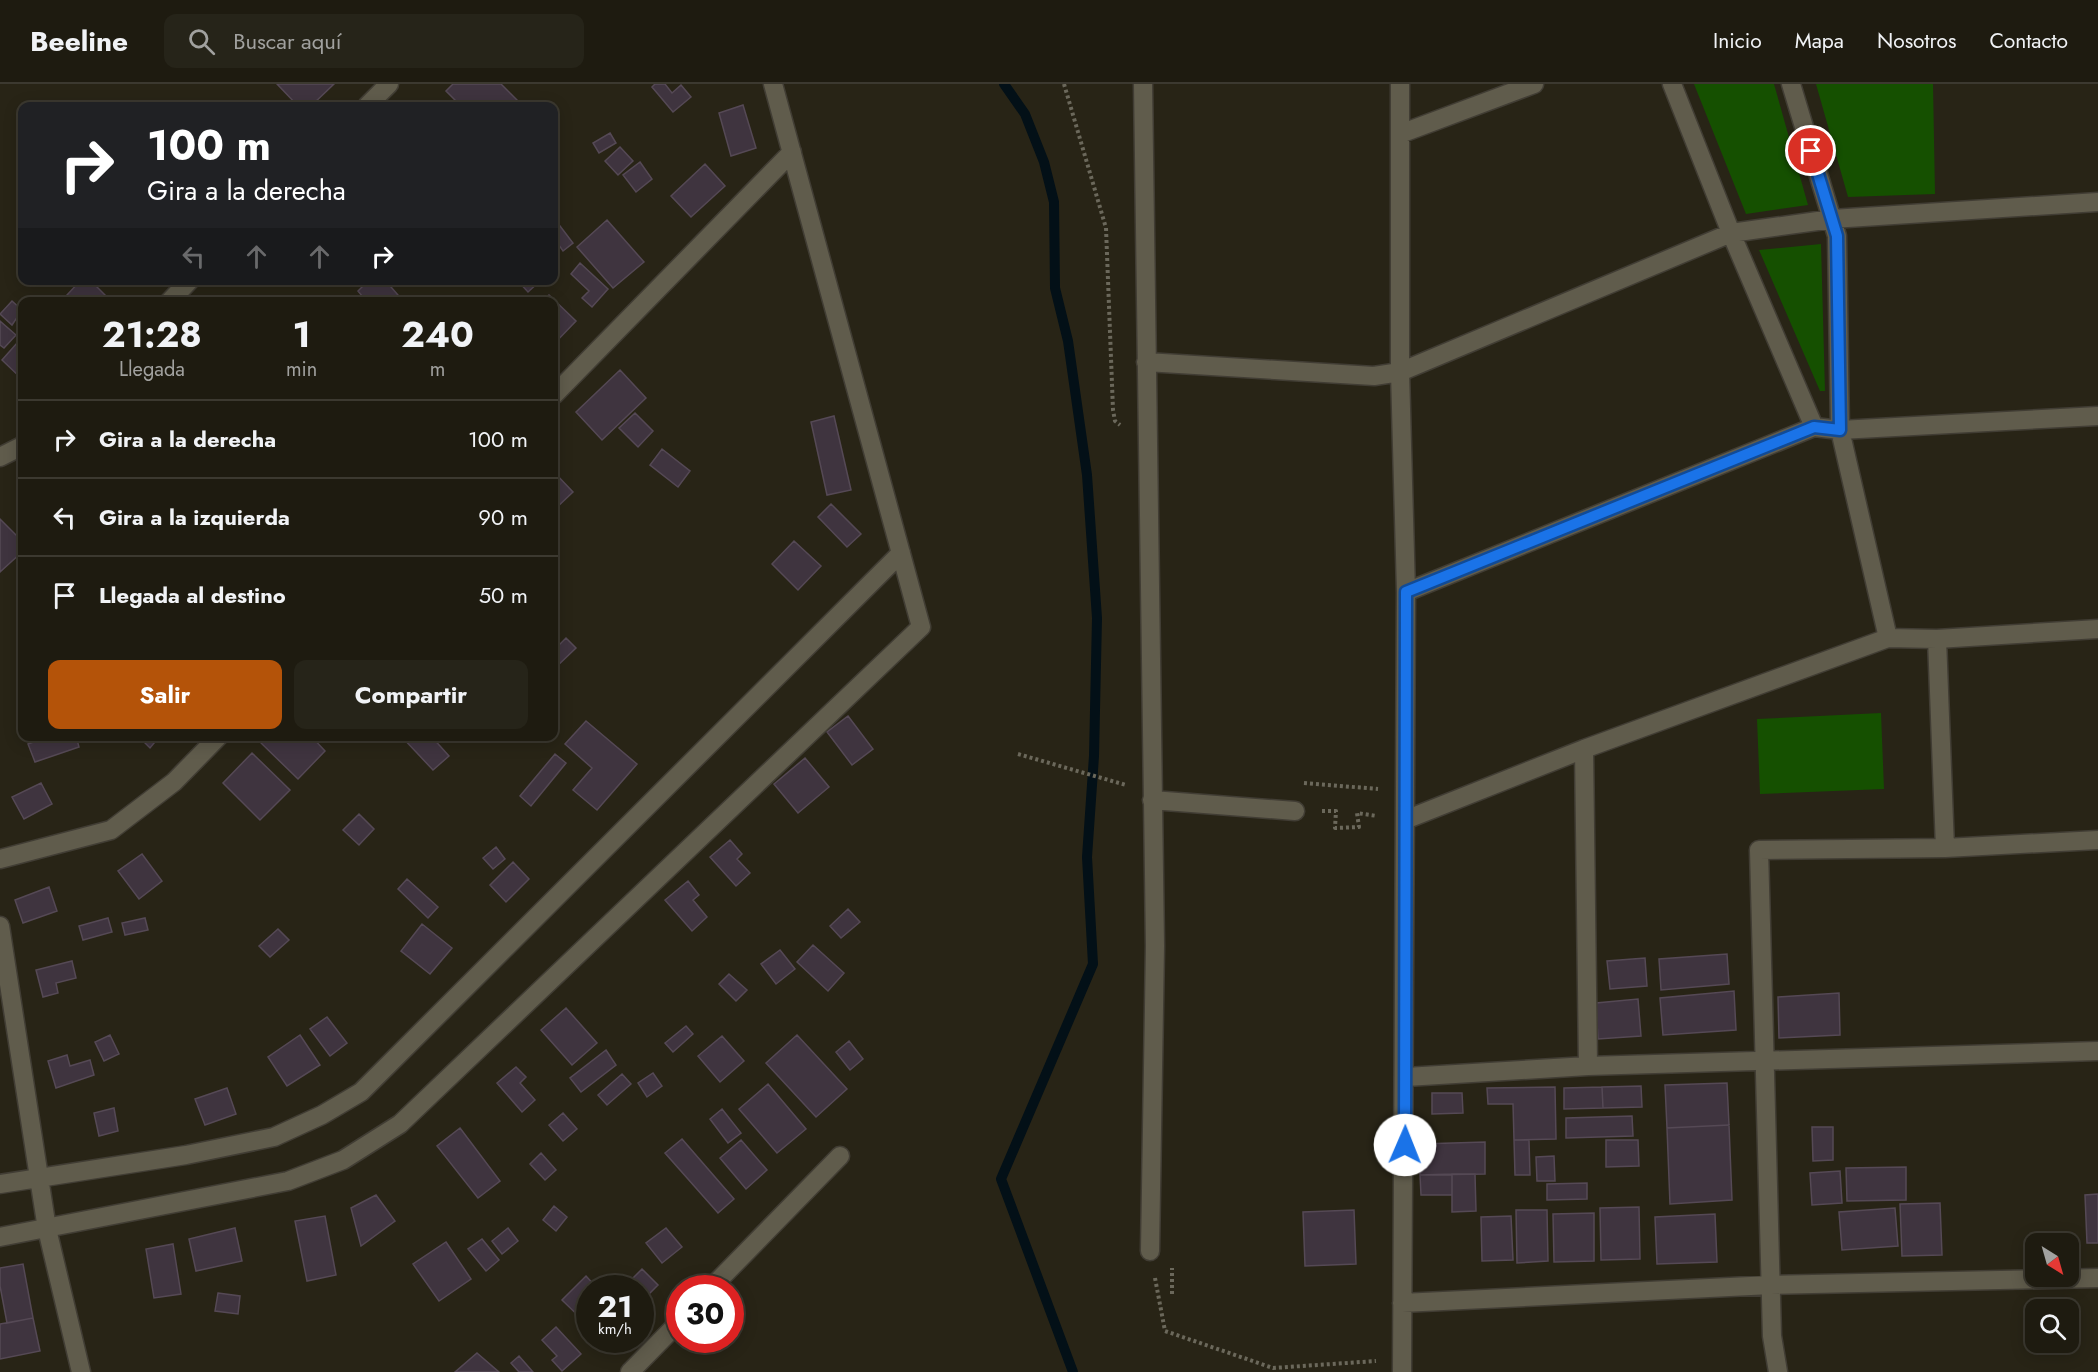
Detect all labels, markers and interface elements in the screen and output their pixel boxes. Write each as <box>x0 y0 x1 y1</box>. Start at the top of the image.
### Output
search box <box>164 14 584 68</box>
text: Beeline <box>30 21 128 62</box>
icon: search <box>185 25 218 58</box>
text: Buscar aquí <box>233 25 341 57</box>
text: Inicio <box>1713 26 1762 56</box>
text: Mapa <box>1795 26 1844 56</box>
text: Nosotros <box>1877 26 1956 56</box>
text: Contacto <box>1989 26 2068 56</box>
text: 100 m <box>147 115 271 176</box>
pin <box>1785 125 1836 176</box>
icon: right <box>48 126 126 204</box>
icon: arrive <box>1794 134 1827 167</box>
text: Gira a la derecha <box>147 171 346 210</box>
icon: left <box>177 240 210 273</box>
icon: ahead <box>240 240 273 273</box>
icon: ahead <box>303 240 336 273</box>
icon: right <box>366 240 399 273</box>
text: 21:28 <box>102 308 202 360</box>
text: 1 <box>292 308 311 360</box>
text: 240 <box>401 308 474 360</box>
text: Llegada <box>119 355 185 384</box>
text: min <box>286 355 317 384</box>
text: m <box>430 355 445 384</box>
icon: right <box>48 423 81 456</box>
text: Gira a la derecha <box>99 423 276 455</box>
text: 100 m <box>468 423 528 455</box>
icon: left <box>48 501 81 534</box>
text: Gira a la izquierda <box>99 501 290 533</box>
text: 90 m <box>478 501 528 533</box>
icon: arrive <box>48 579 81 612</box>
text: Llegada al destino <box>99 579 286 611</box>
text: 50 m <box>479 579 528 611</box>
button: Salir <box>48 660 282 729</box>
button: Compartir <box>294 660 528 729</box>
position arrow <box>1373 1113 1437 1177</box>
north arrow <box>2025 1233 2079 1287</box>
map controls <box>2025 1233 2079 1353</box>
speed limit sign: 30 <box>666 1275 744 1353</box>
text: 21 <box>598 1285 632 1328</box>
button: search <box>2025 1299 2079 1353</box>
text: km/h <box>598 1318 632 1340</box>

